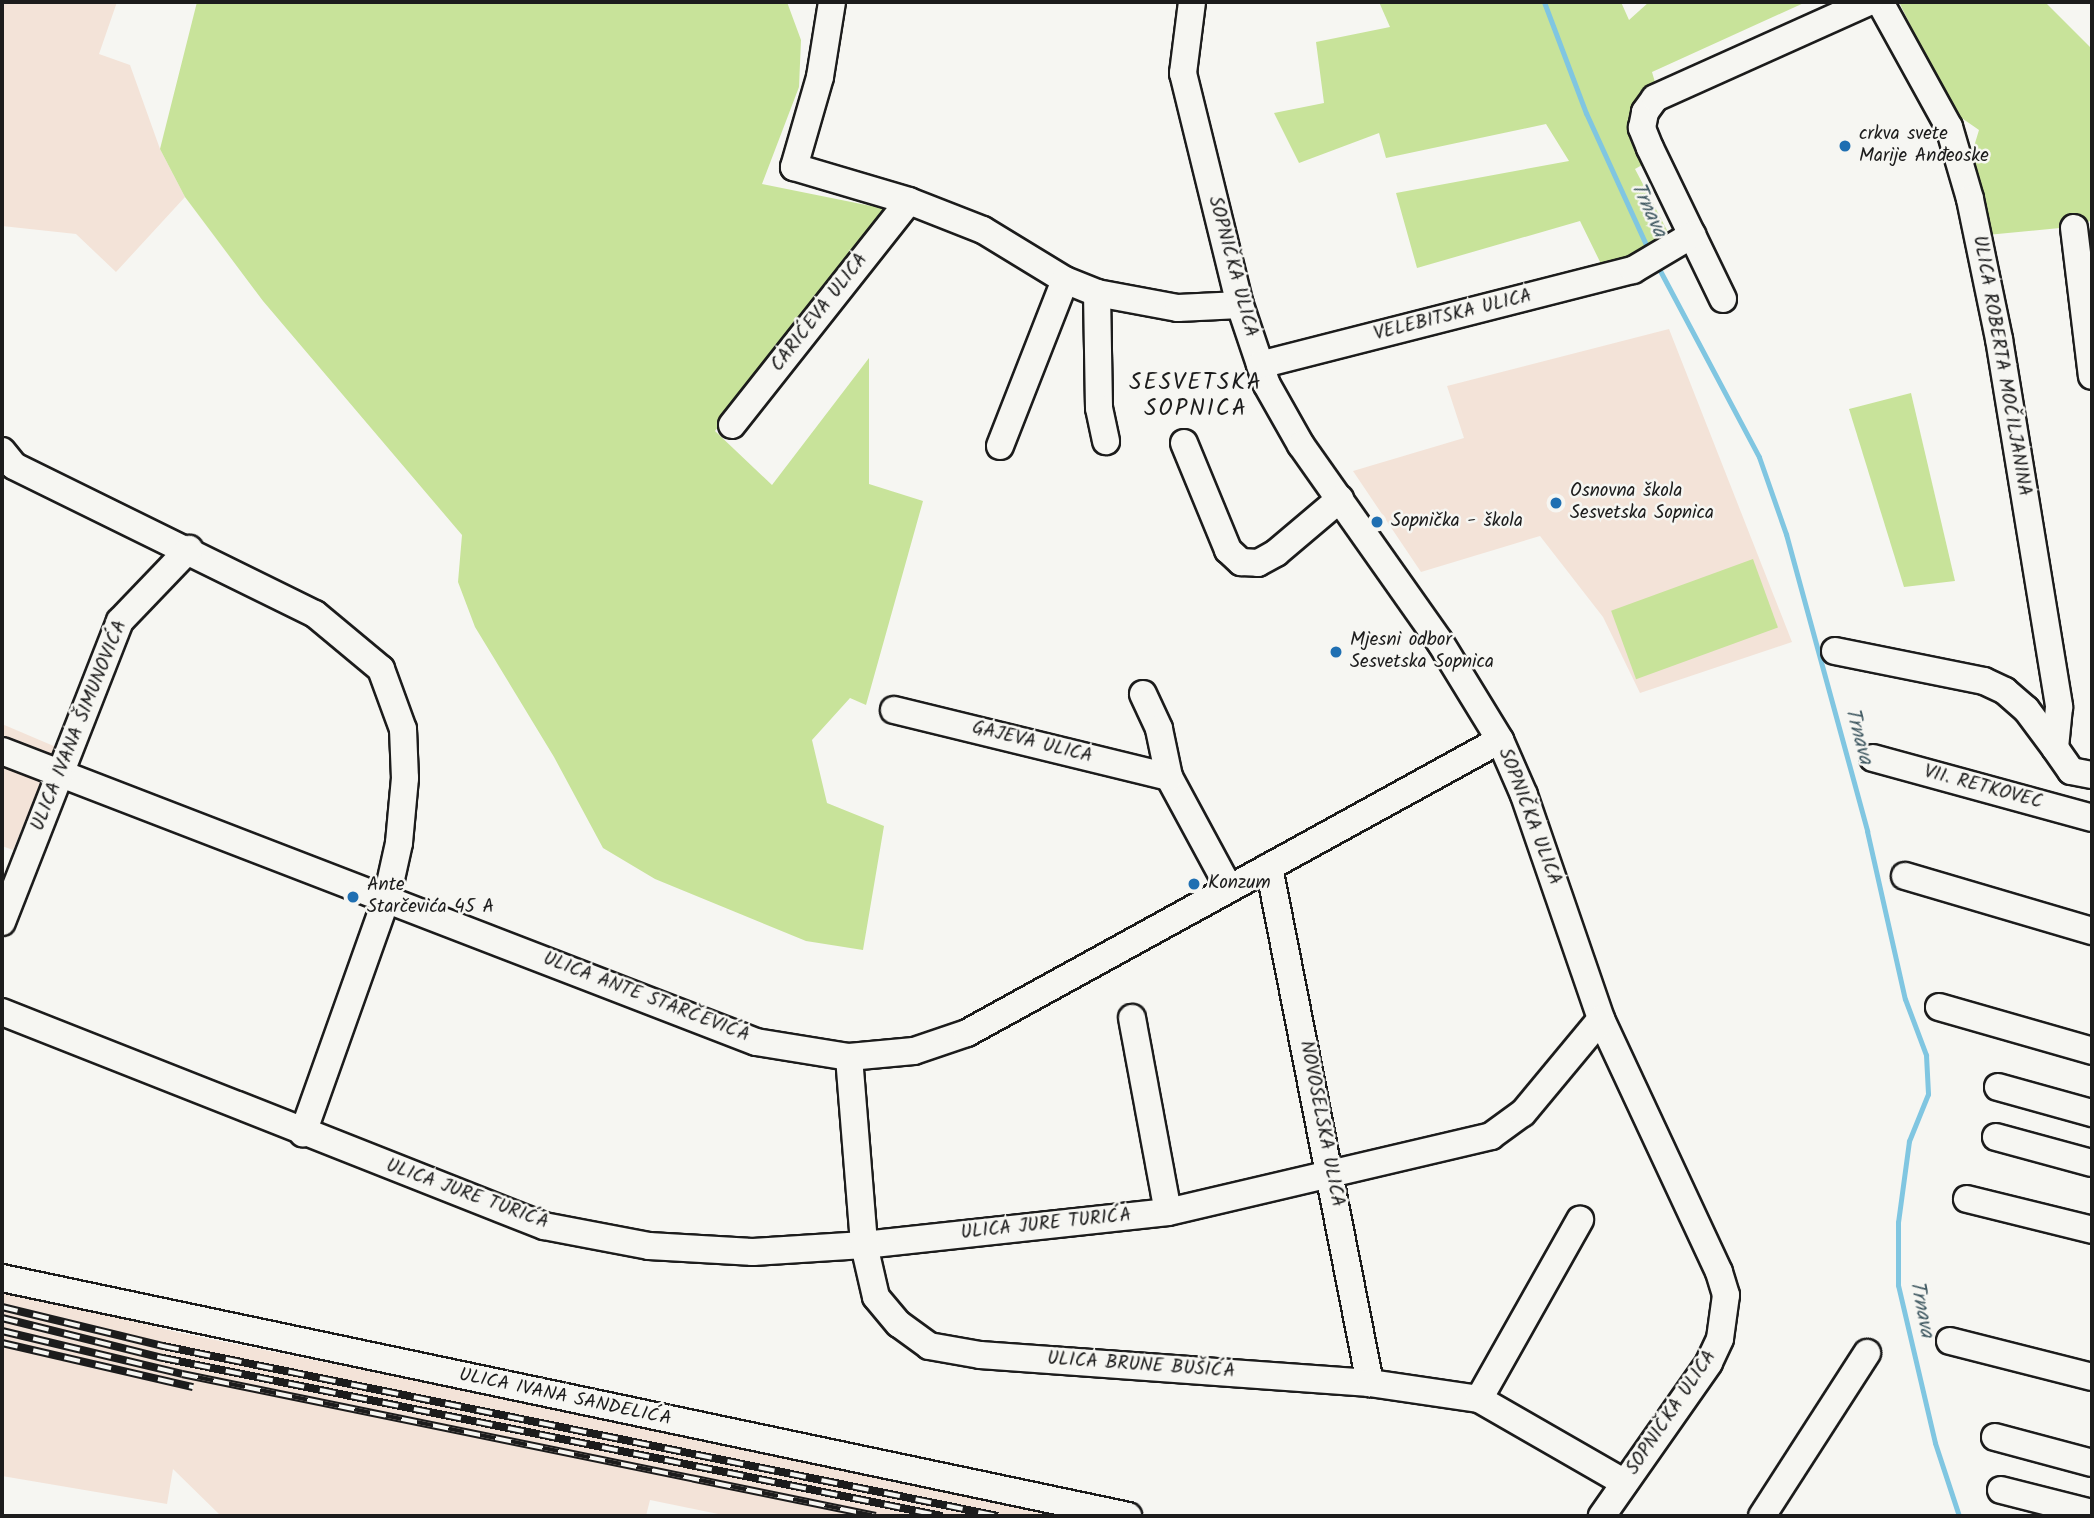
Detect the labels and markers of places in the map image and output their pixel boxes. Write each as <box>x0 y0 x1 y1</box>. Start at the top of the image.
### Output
place label: crkva svete Marije Anđeoske <box>1859 124 1989 168</box>
marker: crkva svete Marije Anđeoske <box>1837 138 1853 154</box>
place label: Osnovna škola Sesvetska Sopnica <box>1570 481 1714 525</box>
marker: Osnovna škola Sesvetska Sopnica <box>1548 495 1564 511</box>
place label: Sopnička - škola <box>1391 511 1523 533</box>
marker: Sopnička - škola <box>1369 514 1385 530</box>
place label: Mjesni odbor Sesvetska Sopnica <box>1350 630 1494 674</box>
marker: Mjesni odbor Sesvetska Sopnica <box>1328 644 1344 660</box>
place label: Konzum <box>1208 873 1271 895</box>
place label: Ante Starčevića 45 A <box>367 875 494 919</box>
marker: Konzum <box>1186 876 1202 892</box>
marker: Ante Starčevića 45 A <box>345 889 361 905</box>

